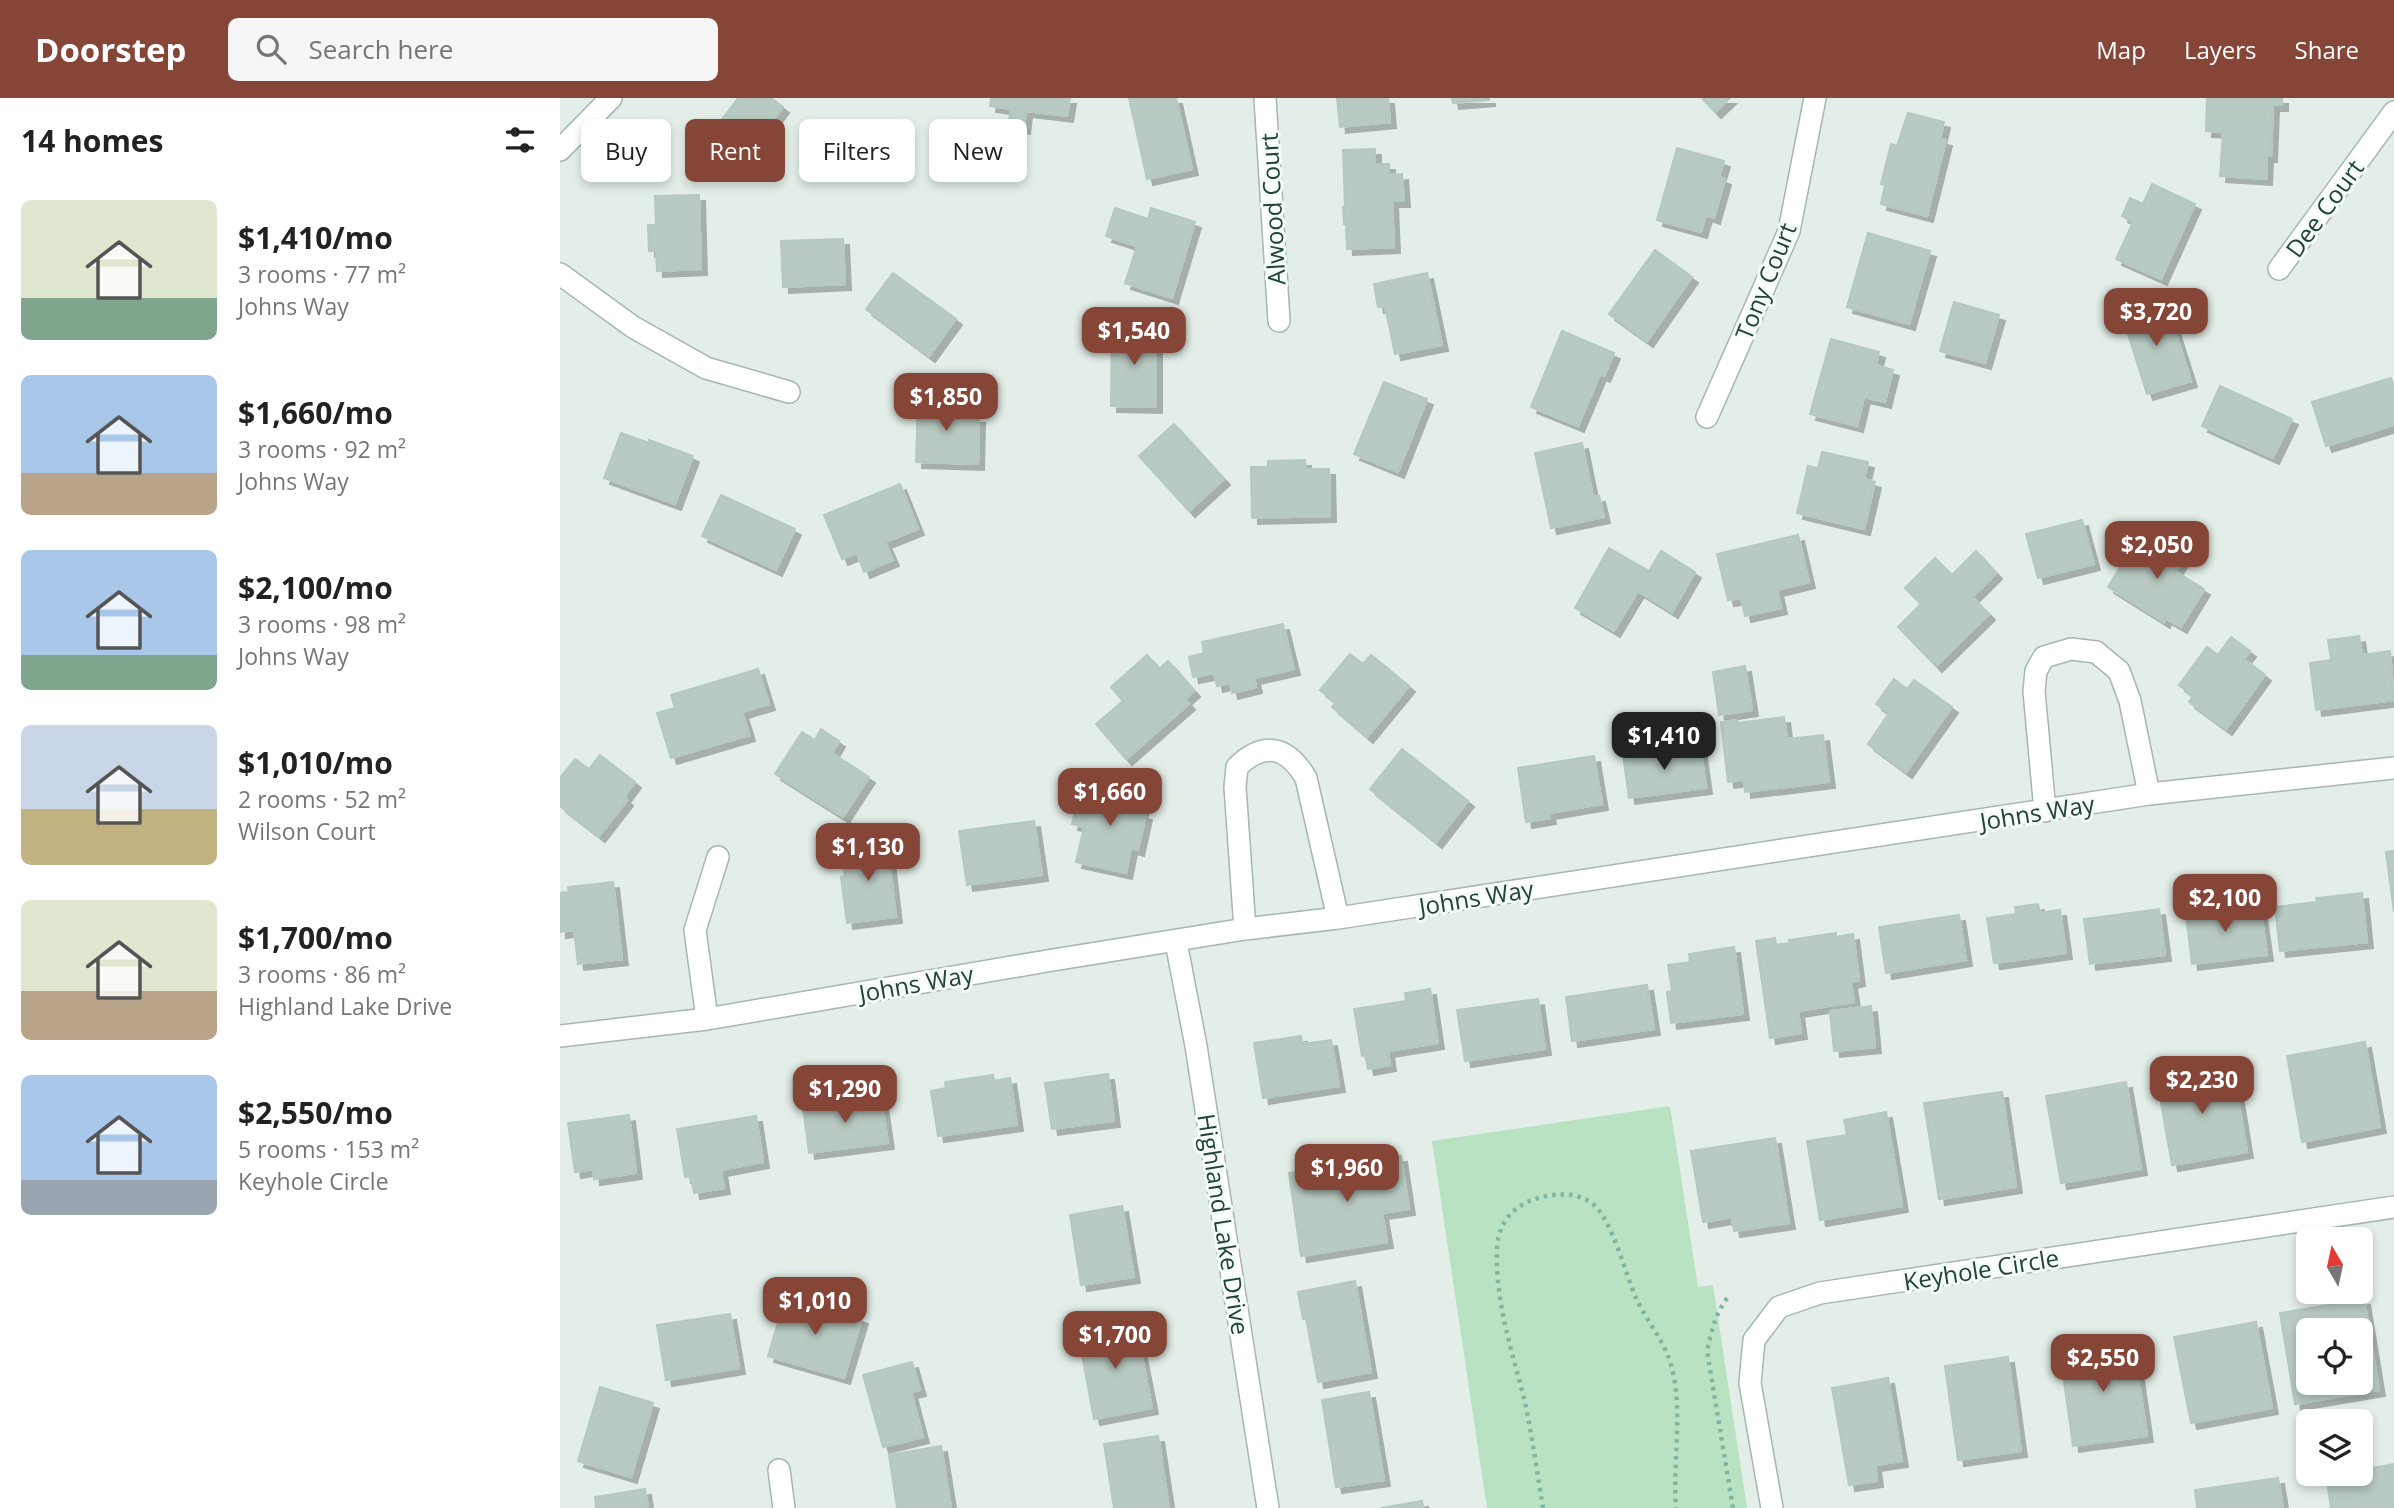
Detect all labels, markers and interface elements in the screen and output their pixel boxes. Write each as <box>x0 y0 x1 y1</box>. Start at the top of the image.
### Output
search box <box>228 18 718 81</box>
text: Doorstep <box>35 27 186 72</box>
icon: search <box>252 30 290 68</box>
text: Search here <box>308 31 453 67</box>
text: Map <box>2096 33 2146 66</box>
text: Layers <box>2184 33 2257 66</box>
text: Share <box>2295 33 2359 66</box>
chip: Buy <box>581 119 671 182</box>
chip: Rent <box>685 119 785 182</box>
chip: Filters <box>799 119 915 182</box>
chip: New <box>929 119 1027 182</box>
text: 14 homes <box>21 120 164 161</box>
icon: filters <box>501 121 539 159</box>
street label: Alwood Court <box>1252 132 1292 286</box>
street label: Dee Court <box>2277 152 2371 264</box>
text: $1,410/mo <box>238 217 393 258</box>
street label: Tony Court <box>1727 218 1803 344</box>
icon: home <box>77 228 161 312</box>
text: 3 rooms · 77 m² <box>238 258 406 290</box>
pin: $3,720 <box>2099 288 2213 348</box>
text: Johns Way <box>238 290 349 322</box>
text: $3,720 <box>2120 295 2192 327</box>
pin: $1,540 <box>1077 308 1191 367</box>
text: $1,540 <box>1098 314 1170 346</box>
pin: $1,850 <box>889 374 1003 433</box>
text: $1,850 <box>910 380 982 412</box>
text: $1,660/mo <box>238 392 393 433</box>
icon: home <box>77 403 161 487</box>
text: 3 rooms · 92 m² <box>238 433 406 465</box>
text: Johns Way <box>238 465 349 497</box>
pin: $2,050 <box>2100 522 2214 581</box>
text: $2,050 <box>2121 528 2193 560</box>
text: $2,100/mo <box>238 567 393 608</box>
icon: home <box>77 578 161 662</box>
text: 3 rooms · 98 m² <box>238 608 406 640</box>
text: Johns Way <box>238 640 349 672</box>
pin: $1,410 <box>1607 712 1721 772</box>
text: $1,410 <box>1628 719 1700 751</box>
text: $1,010/mo <box>238 742 393 783</box>
icon: home <box>77 753 161 837</box>
pin: $1,660 <box>1053 768 1167 828</box>
text: $1,660 <box>1074 775 1146 807</box>
text: 2 rooms · 52 m² <box>238 783 406 815</box>
street label: Johns Way <box>1975 787 2098 838</box>
text: Wilson Court <box>238 815 376 847</box>
pin: $1,130 <box>811 824 925 883</box>
text: $1,130 <box>832 830 904 862</box>
street label: Johns Way <box>1414 872 1537 923</box>
pin: $2,100 <box>2168 874 2282 934</box>
text: $2,100 <box>2189 881 2261 913</box>
text: $1,700/mo <box>238 917 393 958</box>
icon: home <box>77 928 161 1012</box>
street label: Johns Way <box>854 957 977 1010</box>
text: 3 rooms · 86 m² <box>238 958 406 990</box>
text: Highland Lake Drive <box>238 990 452 1022</box>
pin: $2,230 <box>2145 1056 2259 1116</box>
text: $2,230 <box>2166 1063 2238 1095</box>
pin: $1,290 <box>788 1066 902 1125</box>
text: $1,290 <box>809 1072 881 1104</box>
text: $2,550/mo <box>238 1092 393 1133</box>
icon: home <box>77 1103 161 1187</box>
street label: Highland Lake Drive <box>1190 1111 1258 1337</box>
text: 5 rooms · 153 m² <box>238 1133 419 1165</box>
pin: $1,960 <box>1290 1144 1404 1204</box>
text: $1,960 <box>1311 1151 1383 1183</box>
text: Keyhole Circle <box>238 1165 389 1197</box>
north arrow <box>2296 1227 2373 1304</box>
map controls <box>2296 1227 2373 1486</box>
street label: Keyhole Circle <box>1901 1240 2061 1298</box>
pin: $1,010 <box>758 1278 872 1337</box>
text: $1,010 <box>779 1284 851 1316</box>
pin: $1,700 <box>1058 1312 1172 1371</box>
text: $1,700 <box>1079 1318 1151 1350</box>
button: locate <box>2296 1318 2373 1395</box>
pin: $2,550 <box>2046 1334 2160 1394</box>
text: $2,550 <box>2067 1341 2139 1373</box>
button: layers <box>2296 1409 2373 1486</box>

